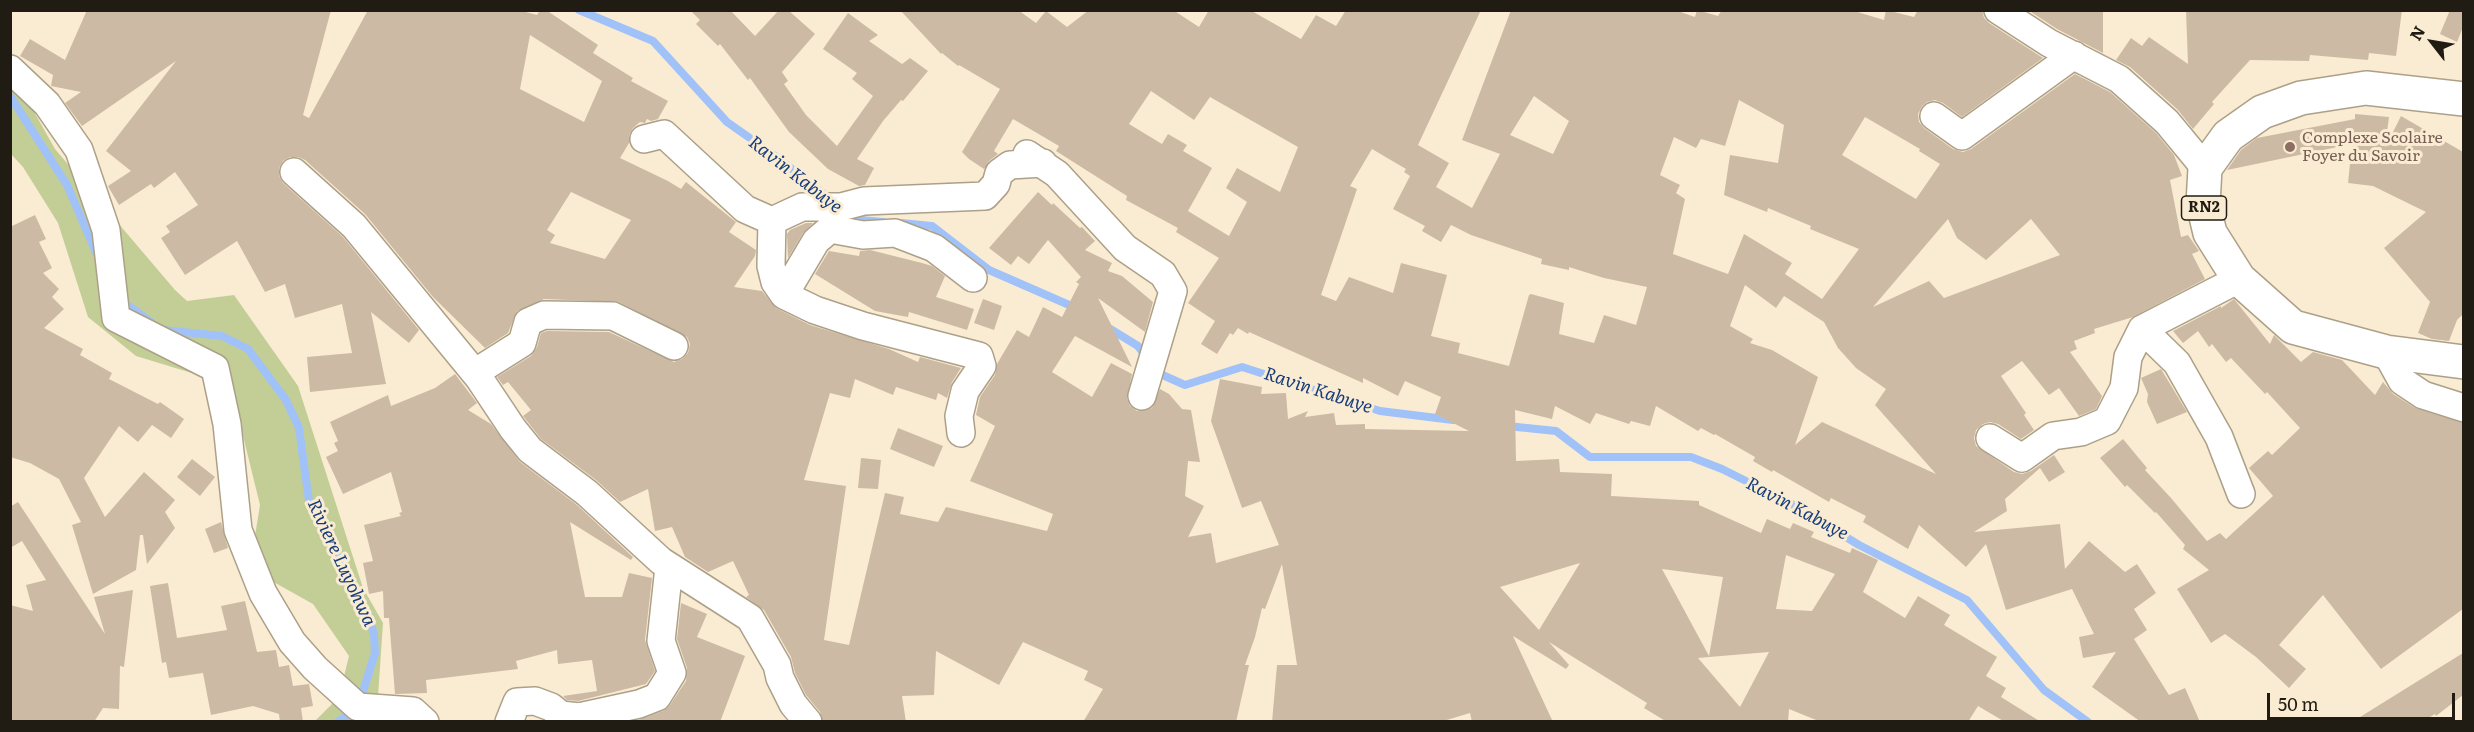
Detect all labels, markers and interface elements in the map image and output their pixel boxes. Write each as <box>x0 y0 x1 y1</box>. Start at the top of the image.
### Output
north arrow <box>2402 12 2462 72</box>
text: N <box>2403 21 2430 45</box>
place label: Complexe Scolaire Foyer du Savoir <box>2302 128 2443 166</box>
water label: Ravin Kabuye <box>744 132 846 218</box>
marker: Complexe Scolaire Foyer du Savoir <box>2283 140 2297 154</box>
road number: RN2 <box>2182 196 2226 220</box>
water label: Ravin Kabuye <box>1261 363 1375 419</box>
water label: Ravin Kabuye <box>1742 473 1852 545</box>
water label: Riviere Luyohwa <box>302 496 380 630</box>
scale bar <box>2270 681 2458 719</box>
text: 50 m <box>2278 690 2319 717</box>

